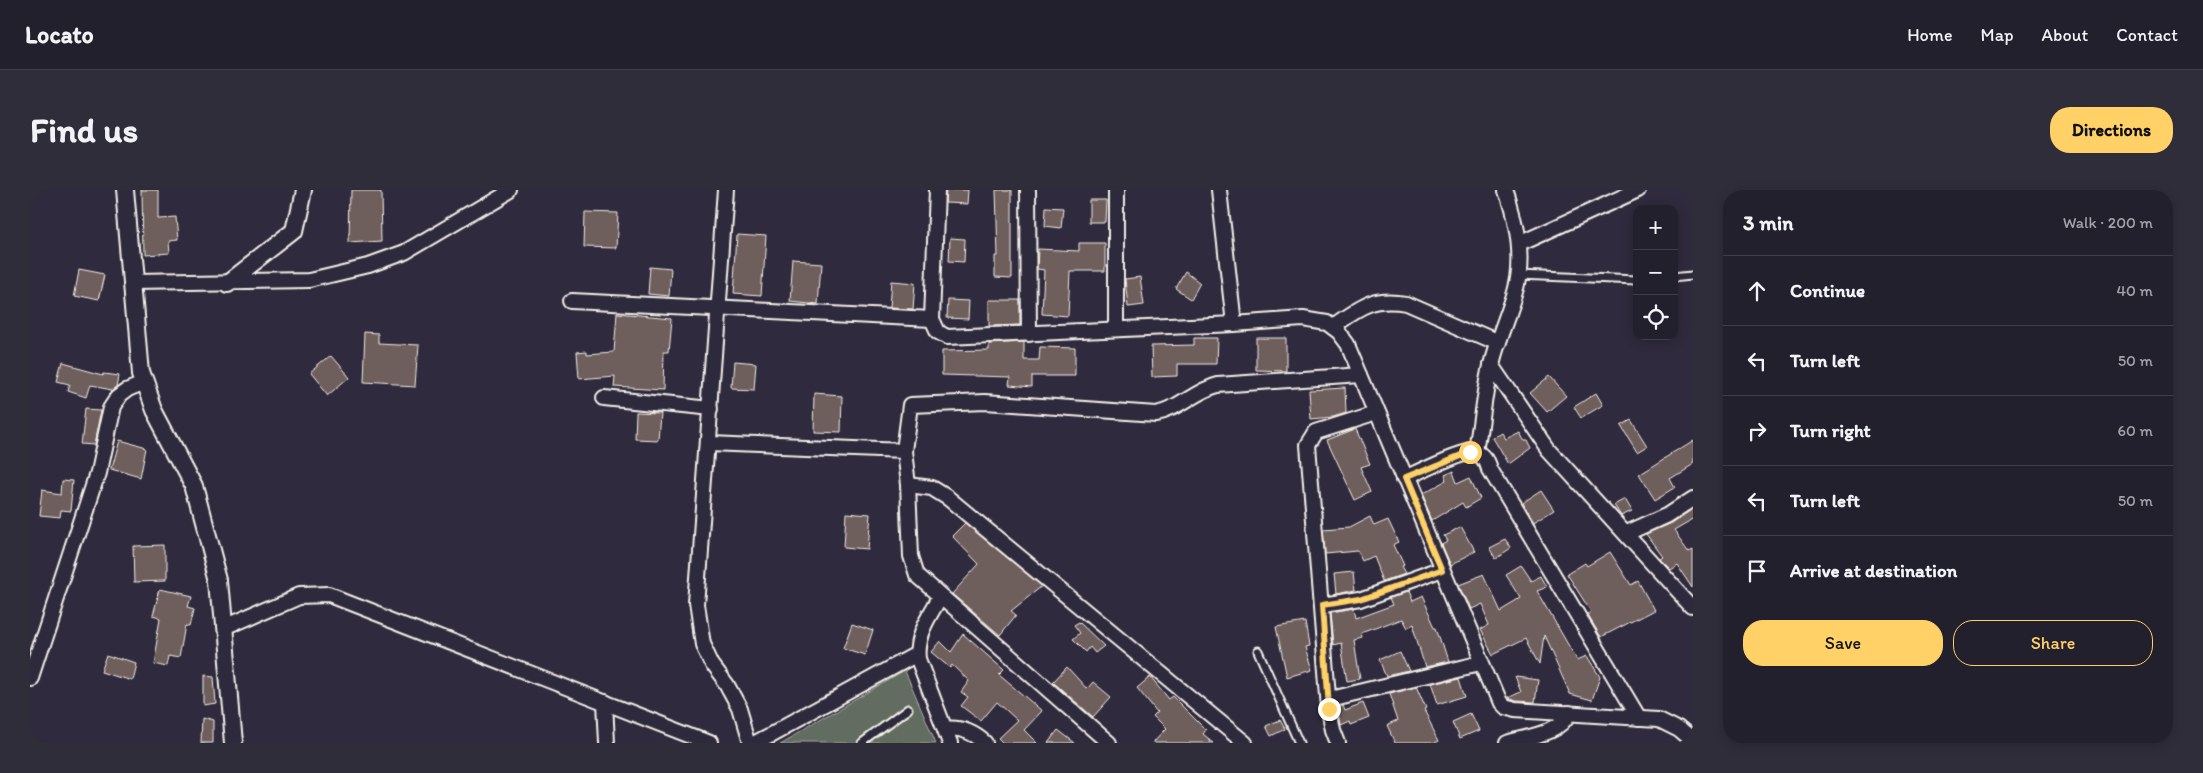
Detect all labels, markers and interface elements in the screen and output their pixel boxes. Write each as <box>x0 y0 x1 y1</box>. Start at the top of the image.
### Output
text: Locato <box>25 20 94 49</box>
text: Home <box>1907 24 1953 46</box>
text: Map <box>1981 24 2014 46</box>
text: About <box>2042 24 2088 46</box>
text: Contact <box>2116 24 2178 46</box>
button: Directions <box>2050 107 2173 153</box>
text: Find us <box>30 109 138 151</box>
map controls <box>1633 205 1678 340</box>
button: + <box>1633 205 1678 250</box>
text: 3 min <box>1743 210 1793 235</box>
text: Walk · 200 m <box>2063 213 2153 232</box>
button: − <box>1633 250 1678 295</box>
icon: ahead <box>1743 277 1771 305</box>
text: Continue <box>1790 279 1865 302</box>
text: 40 m <box>2116 281 2153 300</box>
button: locate <box>1633 295 1678 340</box>
icon: left <box>1743 347 1771 375</box>
text: Turn left <box>1790 349 1860 372</box>
text: 50 m <box>2118 351 2153 370</box>
icon: right <box>1743 417 1771 445</box>
text: Turn right <box>1790 419 1871 442</box>
text: 60 m <box>2118 421 2153 440</box>
route start <box>1459 441 1482 464</box>
icon: left <box>1743 487 1771 515</box>
text: Turn left <box>1790 489 1860 512</box>
text: 50 m <box>2118 491 2153 510</box>
icon: arrive <box>1743 557 1771 585</box>
text: Arrive at destination <box>1790 559 1957 582</box>
button: Save <box>1743 620 1943 666</box>
button: Share <box>1953 620 2153 666</box>
route end <box>1318 698 1341 721</box>

